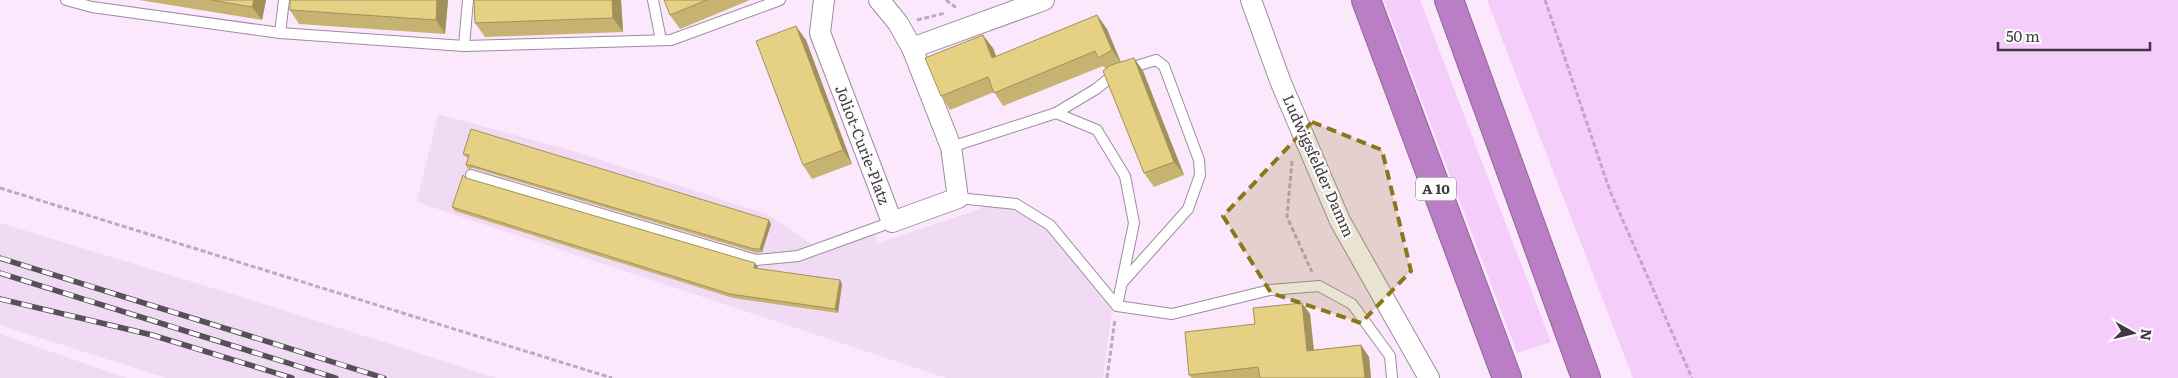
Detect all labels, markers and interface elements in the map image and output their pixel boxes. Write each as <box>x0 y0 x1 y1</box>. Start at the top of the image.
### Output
scale bar <box>1998 20 2150 52</box>
text: 50 m <box>2006 24 2040 47</box>
street label: Joliot-Curie-Platz <box>830 81 897 208</box>
street label: Ludwigsfelder Damm <box>1278 91 1361 241</box>
road number: A 10 <box>1416 178 1456 200</box>
north arrow <box>2108 308 2158 358</box>
text: N <box>2136 328 2158 342</box>

